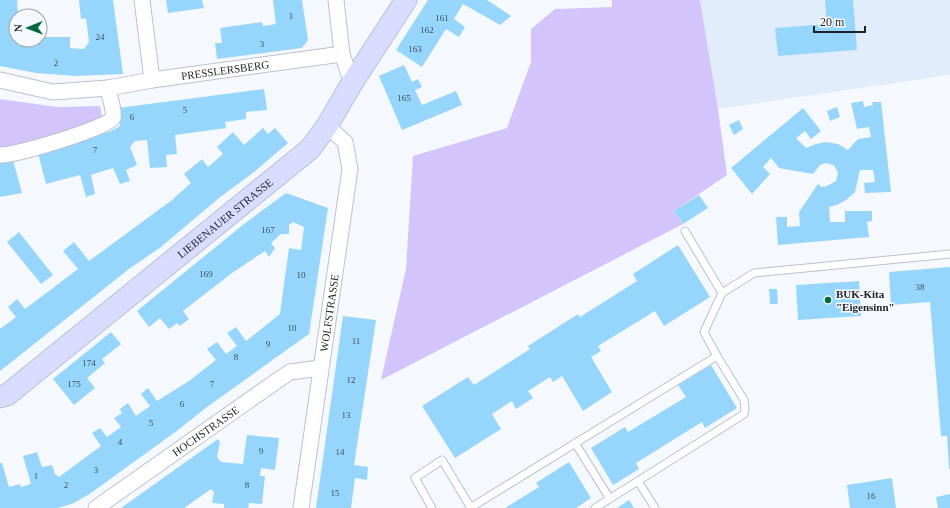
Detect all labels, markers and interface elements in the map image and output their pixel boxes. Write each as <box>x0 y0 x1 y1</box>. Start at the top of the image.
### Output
north arrow <box>8 8 48 48</box>
scale bar <box>814 8 865 34</box>
house number: 1 <box>289 11 293 21</box>
house number: 161 <box>435 13 449 23</box>
text: 20 m <box>820 15 845 29</box>
text: N <box>12 24 24 32</box>
house number: 162 <box>420 25 434 35</box>
house number: 24 <box>96 32 105 42</box>
house number: 3 <box>260 39 265 49</box>
house number: 163 <box>408 44 422 54</box>
house number: 2 <box>54 58 58 68</box>
street label: PRESSLERSBERG <box>180 58 270 82</box>
house number: 165 <box>397 93 411 103</box>
house number: 5 <box>183 105 188 115</box>
house number: 6 <box>130 112 135 122</box>
house number: 7 <box>93 145 98 155</box>
street label: LIEBENAUER STRASSE <box>175 176 275 260</box>
house number: 167 <box>261 225 275 235</box>
house number: 169 <box>199 269 213 279</box>
house number: 10 <box>297 270 306 280</box>
street label: WOLFSTRASSE <box>318 273 341 353</box>
house number: 38 <box>916 282 925 292</box>
place label: BUK-Kita "Eigensinn" <box>836 288 895 313</box>
marker: BUK-Kita "Eigensinn" <box>823 295 833 305</box>
house number: 10 <box>288 323 297 333</box>
house number: 11 <box>352 336 360 346</box>
house number: 9 <box>266 339 271 349</box>
house number: 8 <box>234 352 239 362</box>
house number: 174 <box>82 358 96 368</box>
house number: 12 <box>347 375 356 385</box>
house number: 175 <box>67 379 81 389</box>
house number: 7 <box>210 379 215 389</box>
house number: 6 <box>180 399 185 409</box>
street label: HOCHSTRASSE <box>170 403 241 458</box>
house number: 13 <box>342 410 351 420</box>
house number: 5 <box>149 418 154 428</box>
house number: 4 <box>118 437 123 447</box>
house number: 9 <box>259 446 264 456</box>
house number: 14 <box>336 447 345 457</box>
house number: 3 <box>94 465 99 475</box>
house number: 1 <box>34 471 38 481</box>
house number: 2 <box>64 480 68 490</box>
house number: 8 <box>245 480 250 490</box>
house number: 15 <box>331 488 340 498</box>
house number: 16 <box>867 491 876 501</box>

